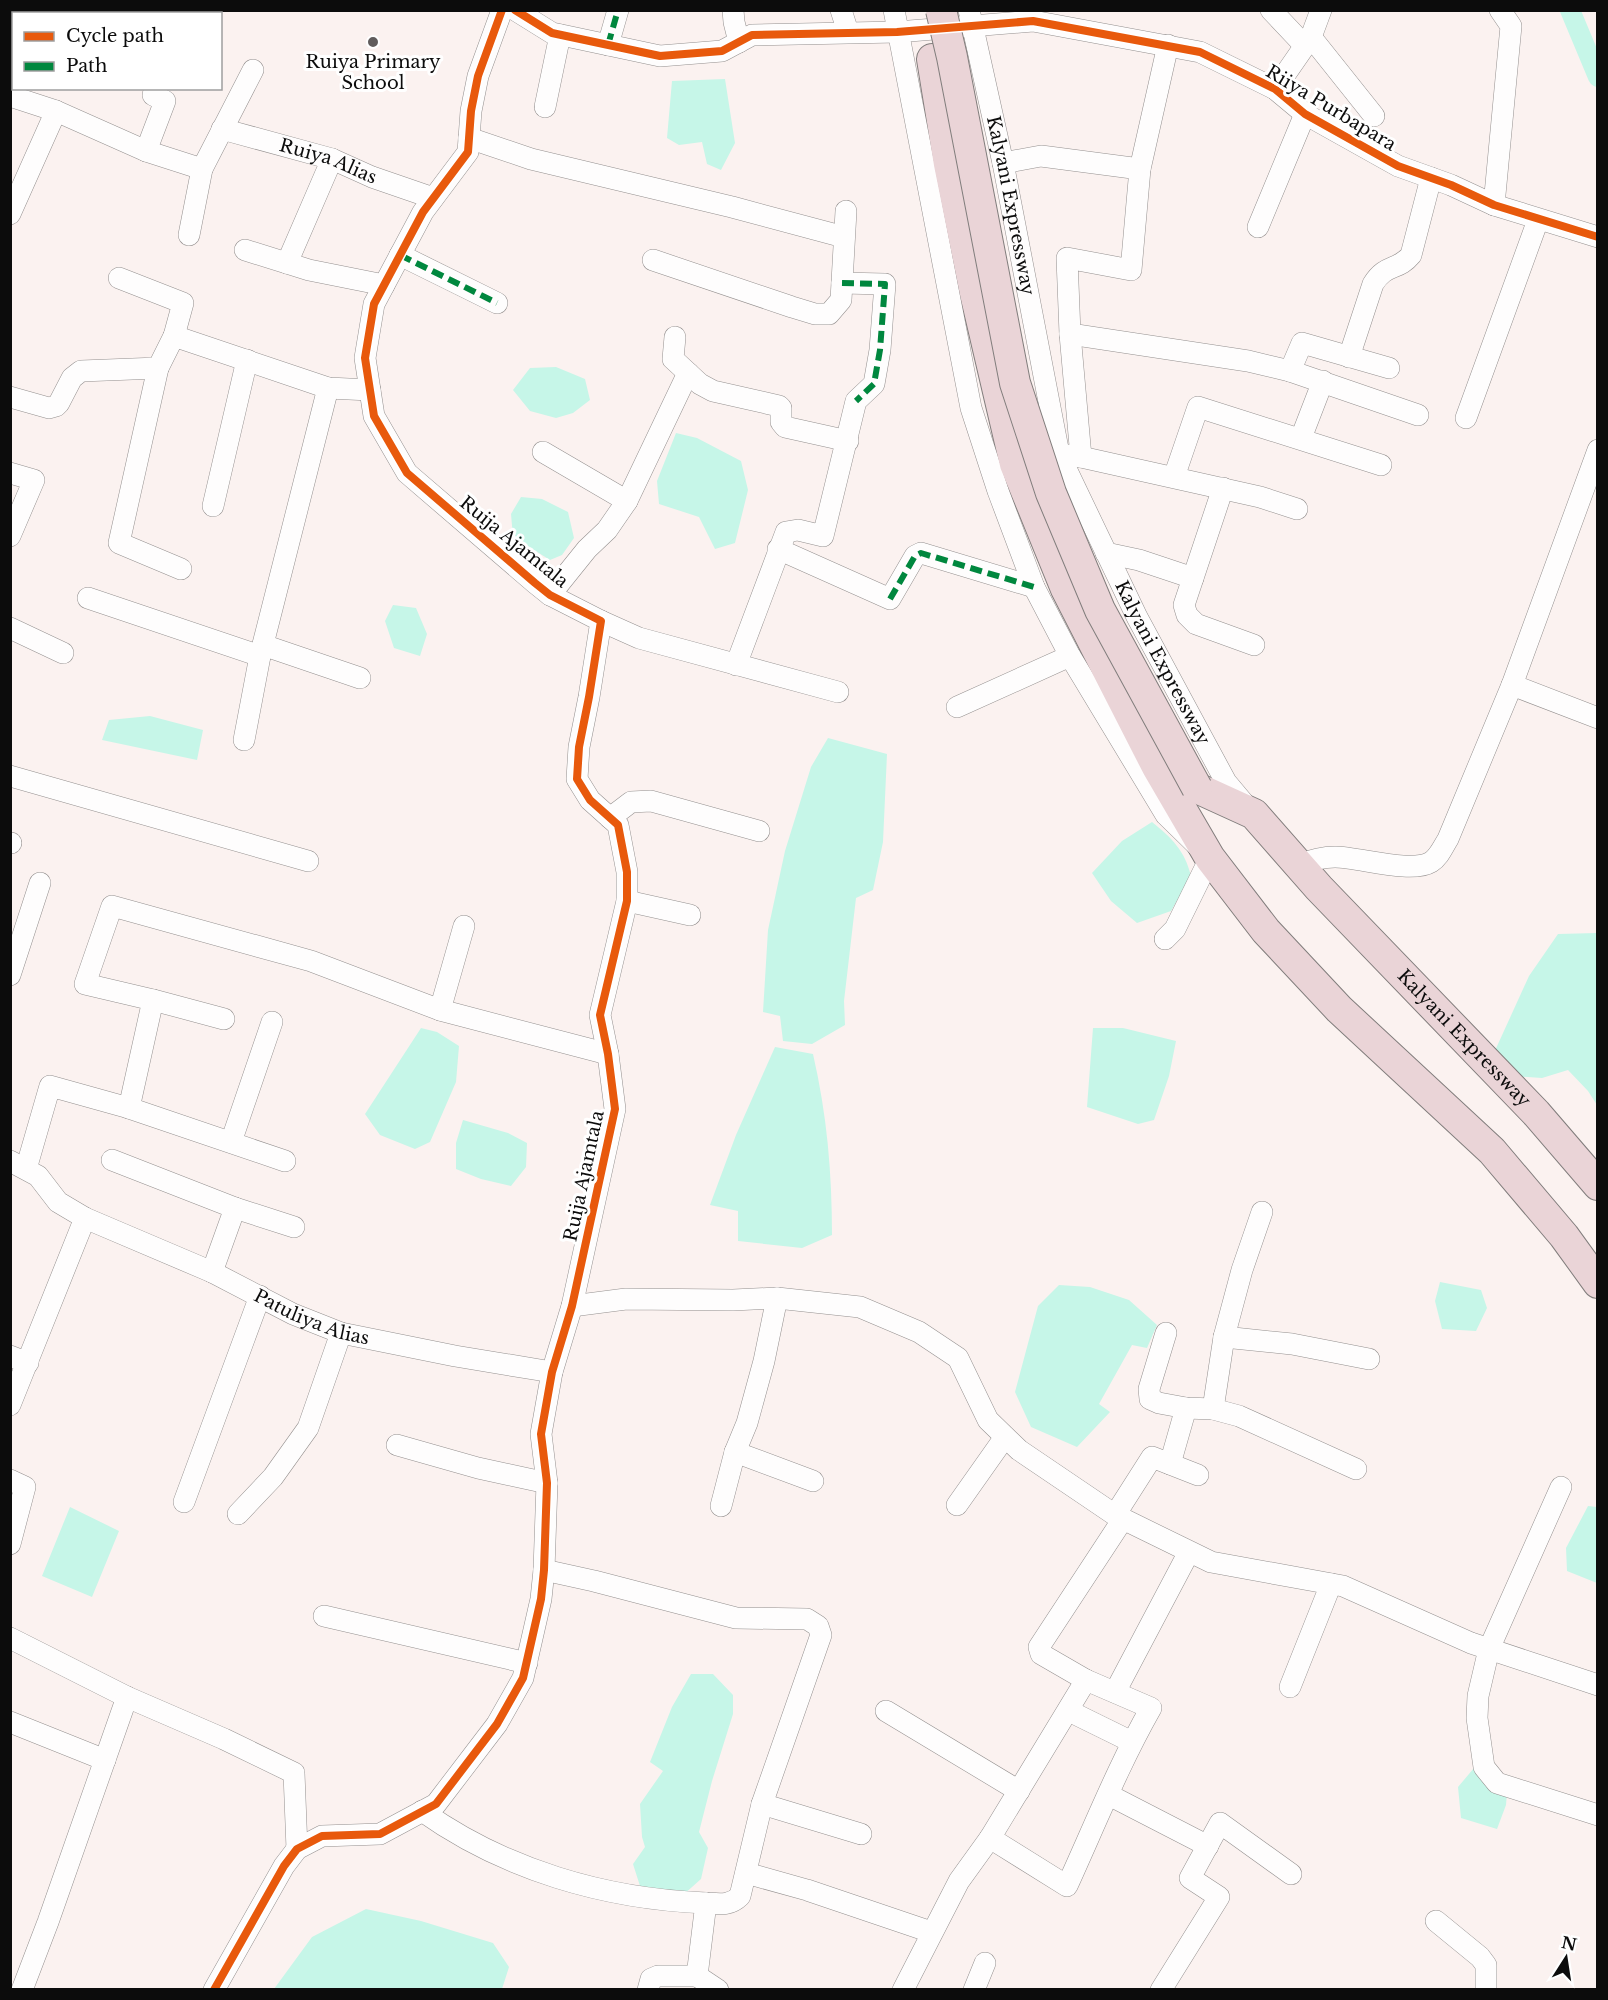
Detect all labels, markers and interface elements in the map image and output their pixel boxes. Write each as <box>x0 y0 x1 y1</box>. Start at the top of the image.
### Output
legend <box>12 12 222 90</box>
text: Cycle path <box>66 25 164 47</box>
marker: Ruiya Primary School <box>366 35 380 49</box>
place label: Ruiya Primary School <box>305 51 441 94</box>
text: Path <box>66 55 107 77</box>
street label: Riiya Purbapara <box>1262 60 1400 156</box>
street label: Kalyani Expressway <box>982 114 1039 298</box>
street label: Ruiya Alias <box>277 134 379 189</box>
street label: Ruija Ajamtala <box>455 491 573 593</box>
street label: Kalyani Expressway <box>1110 577 1215 749</box>
street label: Kalyani Expressway <box>1393 965 1536 1112</box>
street label: Ruija Ajamtala <box>559 1108 609 1243</box>
street label: Patuliya Alias <box>250 1285 371 1349</box>
north arrow <box>1536 1928 1596 1988</box>
text: N <box>1560 1932 1579 1955</box>

